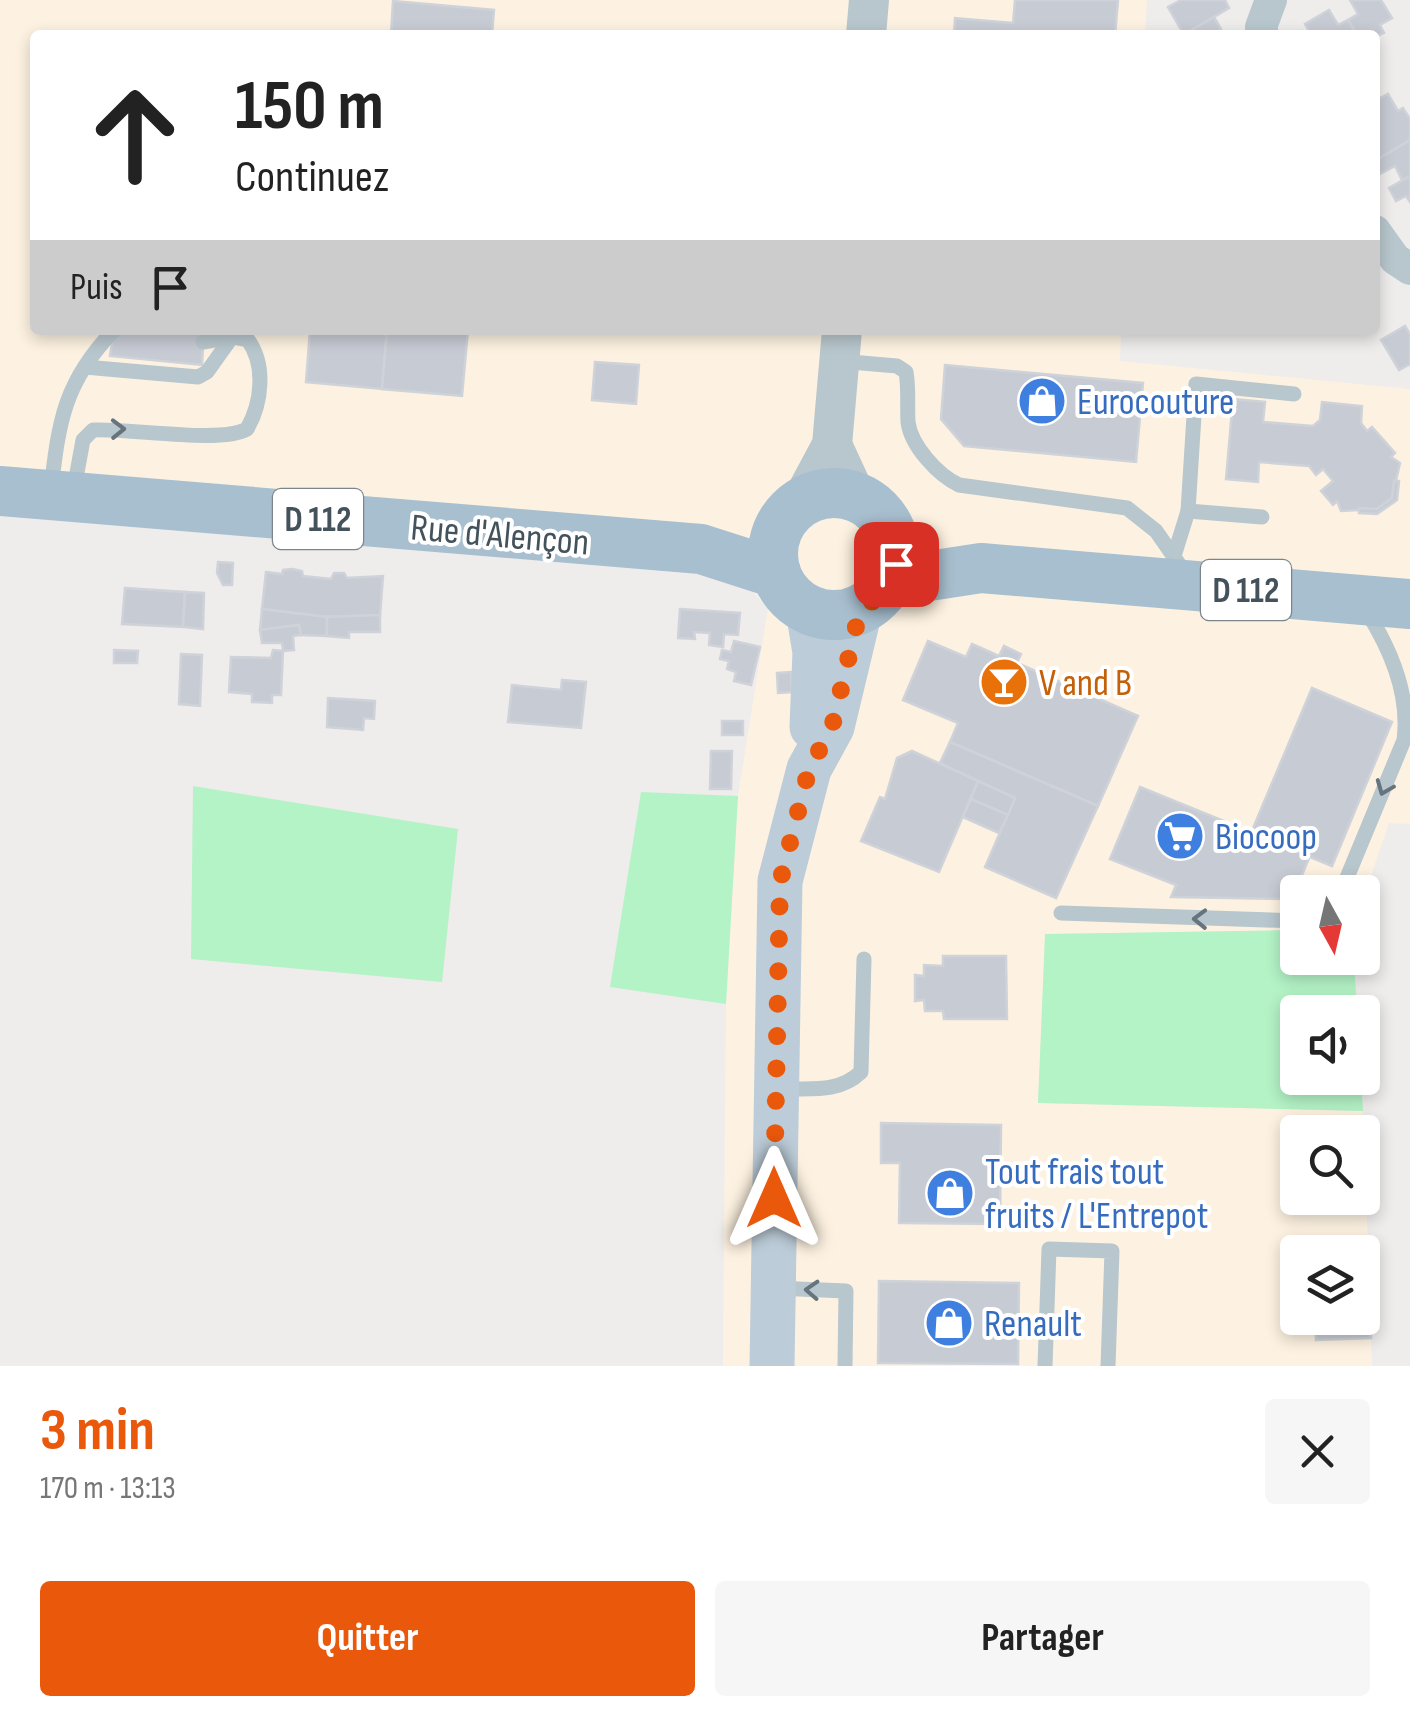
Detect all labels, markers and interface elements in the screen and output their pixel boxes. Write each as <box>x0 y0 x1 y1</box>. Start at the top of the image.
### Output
text: 150 m <box>235 65 384 149</box>
icon: ahead <box>70 70 200 200</box>
text: Continuez <box>235 150 389 205</box>
icon: arrive <box>143 260 198 315</box>
text: Puis <box>70 265 123 310</box>
shop icon: Eurocouture <box>1016 375 1068 427</box>
place label: Eurocouture <box>1077 380 1234 425</box>
one-way arrow <box>110 419 126 440</box>
road number: D 112 <box>273 489 363 549</box>
street label: Rue d'Alençon <box>409 505 591 566</box>
pin <box>854 522 939 607</box>
icon: arrive <box>869 537 924 592</box>
road number: D 112 <box>1201 560 1291 620</box>
bar icon: V and B <box>978 656 1030 708</box>
place label: V and B <box>1039 661 1132 706</box>
one-way arrow <box>1376 778 1396 796</box>
supermarket icon: Biocoop <box>1154 810 1206 862</box>
place label: Biocoop <box>1215 815 1317 860</box>
north arrow <box>1280 875 1380 975</box>
map controls <box>1280 875 1380 1335</box>
one-way arrow <box>1192 908 1208 929</box>
button: sound <box>1280 995 1380 1095</box>
button: search <box>1280 1115 1380 1215</box>
position arrow <box>722 1146 826 1250</box>
place label: Tout frais tout fruits / L'Entrepot <box>985 1150 1208 1239</box>
shop icon: Tout frais tout fruits / L'Entrepot <box>924 1167 976 1219</box>
button: layers <box>1280 1235 1380 1335</box>
one-way arrow <box>804 1279 820 1300</box>
shop icon: Renault <box>923 1297 975 1349</box>
place label: Renault <box>984 1302 1082 1347</box>
text: 3 min <box>40 1395 155 1467</box>
button: close <box>1265 1399 1370 1504</box>
text: 170 m · 13:13 <box>40 1469 176 1508</box>
button: Quitter <box>40 1581 695 1696</box>
button: Partager <box>715 1581 1370 1696</box>

